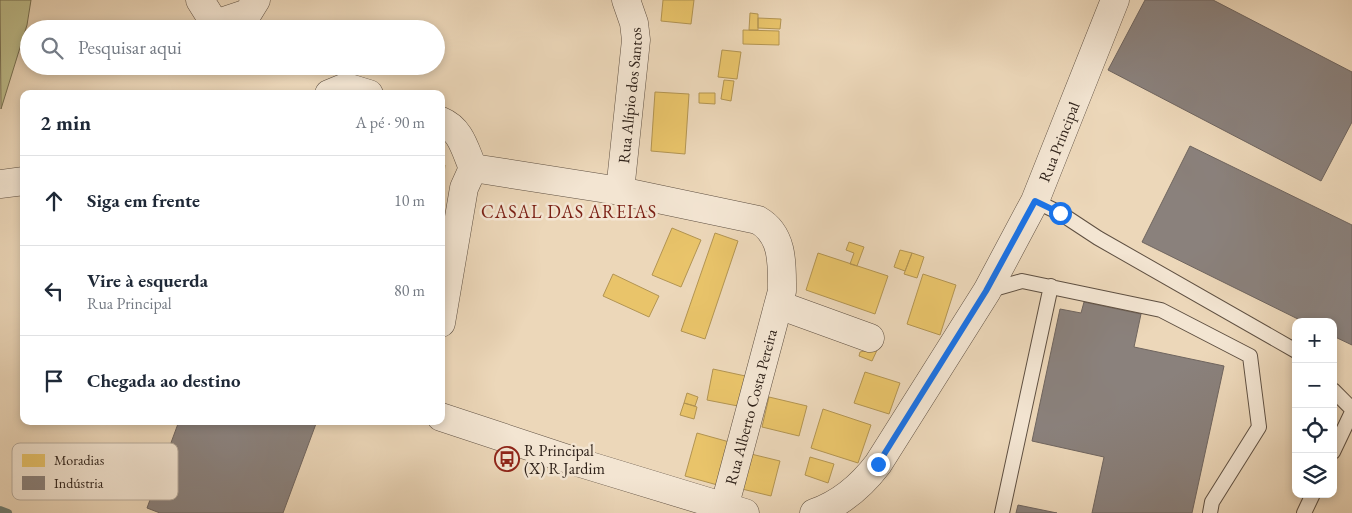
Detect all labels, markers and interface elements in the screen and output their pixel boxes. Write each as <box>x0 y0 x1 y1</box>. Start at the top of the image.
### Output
search box <box>20 20 445 75</box>
street label: Rua Alípio dos Santos <box>612 26 647 165</box>
icon: search <box>38 34 66 62</box>
text: Pesquisar aqui <box>78 35 182 60</box>
street label: Rua Principal <box>1033 98 1084 185</box>
text: 2 min <box>40 109 91 136</box>
text: A pé · 90 m <box>356 112 425 133</box>
icon: ahead <box>40 187 68 215</box>
text: Siga em frente <box>87 188 200 213</box>
text: 10 m <box>394 190 425 211</box>
district label: CASAL DAS AREIAS <box>481 200 657 223</box>
route start <box>1049 202 1072 225</box>
text: Vire à esquerda <box>87 268 208 293</box>
icon: left <box>40 277 68 305</box>
text: 80 m <box>394 280 425 301</box>
text: Rua Principal <box>87 293 172 314</box>
map controls <box>1292 318 1337 498</box>
button: + <box>1292 318 1337 363</box>
street label: Rua Alberto Costa Pereira <box>720 326 782 487</box>
button: − <box>1292 363 1337 408</box>
icon: arrive <box>40 367 68 395</box>
text: Chegada ao destino <box>87 368 241 393</box>
button: locate <box>1292 408 1337 453</box>
place label: R Principal (X) R Jardim <box>524 440 605 479</box>
legend <box>12 443 178 500</box>
bus stop icon: R Principal (X) R Jardim <box>494 446 520 472</box>
text: Moradias <box>54 451 105 469</box>
route end <box>867 453 890 476</box>
button: layers <box>1292 453 1337 498</box>
text: Indústria <box>54 474 104 492</box>

